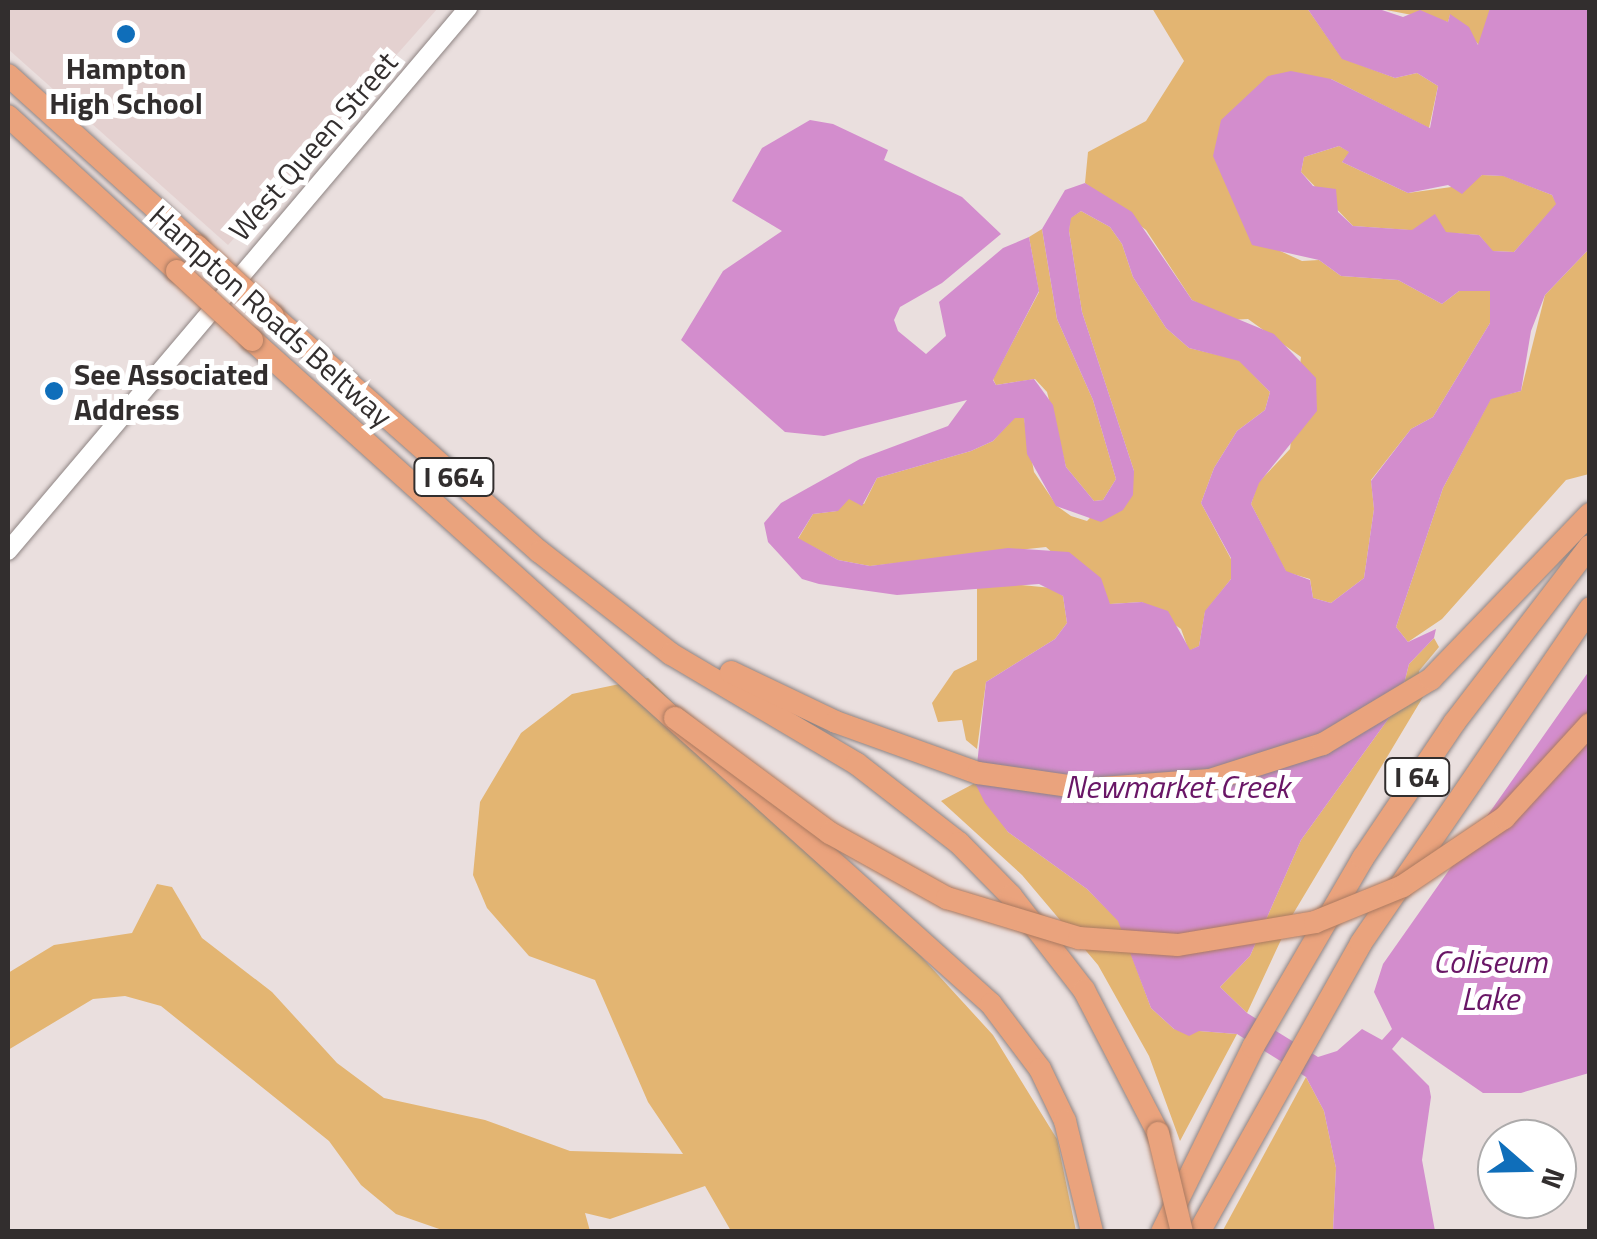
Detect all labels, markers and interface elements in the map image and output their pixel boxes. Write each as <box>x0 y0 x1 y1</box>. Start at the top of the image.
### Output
marker: Hampton High School <box>115 23 137 45</box>
street label: West Queen Street <box>221 44 405 248</box>
place label: Hampton High School <box>49 50 203 120</box>
street label: Hampton Roads Beltway <box>142 198 400 434</box>
place label: See Associated Address <box>74 356 269 426</box>
marker: See Associated Address <box>43 380 65 402</box>
road number: I 664 <box>412 454 496 500</box>
road number: I 64 <box>1382 754 1452 800</box>
water label: Newmarket Creek <box>1065 767 1289 805</box>
water label: Coliseum Lake <box>1433 943 1547 1018</box>
north arrow <box>1477 1119 1577 1219</box>
text: N <box>1530 1162 1577 1195</box>

